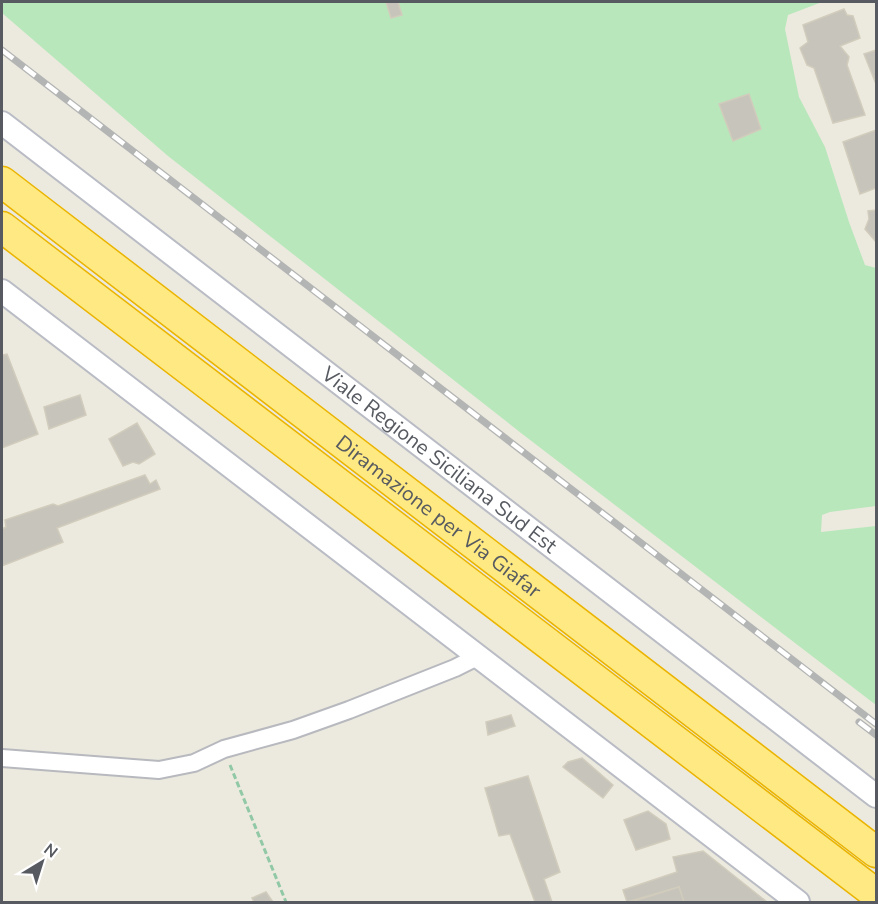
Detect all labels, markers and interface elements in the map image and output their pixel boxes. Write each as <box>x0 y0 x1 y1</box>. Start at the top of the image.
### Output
street label: Viale Regione Siciliana Sud Est <box>315 359 564 560</box>
street label: Diramazione per Via Giafar <box>330 429 547 605</box>
north arrow <box>12 832 72 892</box>
text: N <box>39 839 62 863</box>

